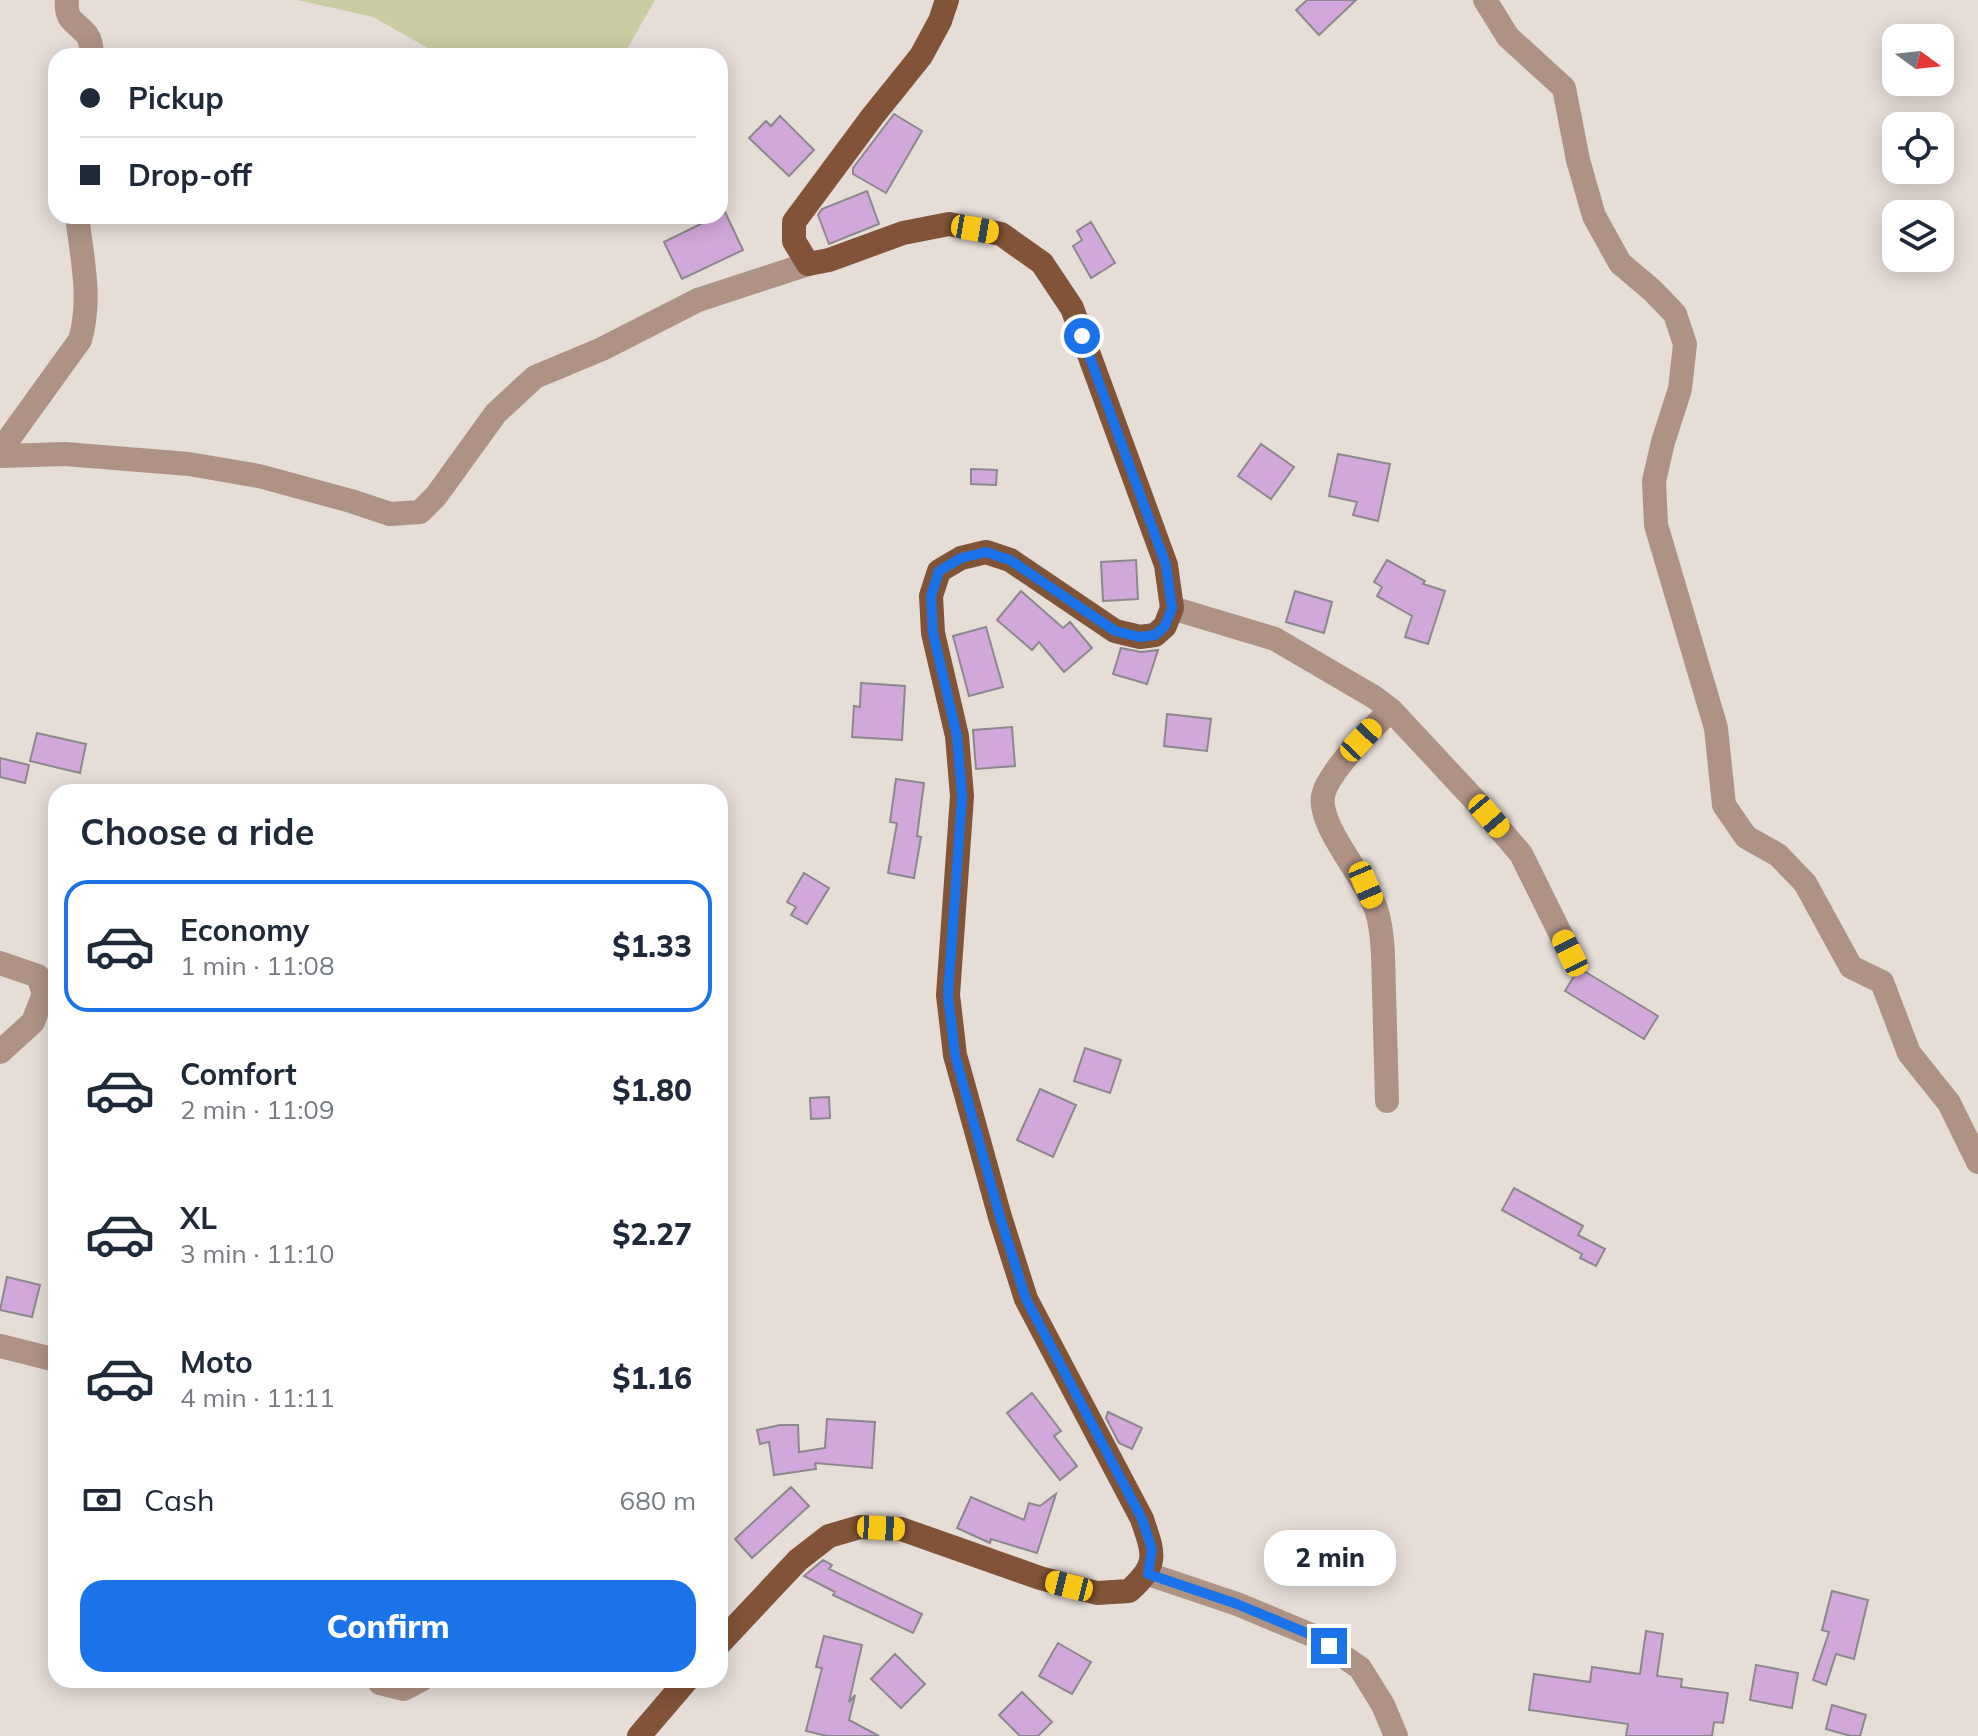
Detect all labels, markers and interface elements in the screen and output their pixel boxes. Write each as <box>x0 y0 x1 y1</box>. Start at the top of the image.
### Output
north arrow <box>1882 24 1954 96</box>
map controls <box>1882 24 1954 272</box>
text: Pickup <box>128 79 224 117</box>
button: locate <box>1882 112 1954 184</box>
text: Drop-off <box>128 156 252 194</box>
button: layers <box>1882 200 1954 272</box>
car <box>949 213 1001 245</box>
route start <box>1064 318 1100 354</box>
car <box>1336 714 1386 766</box>
car <box>1464 790 1514 842</box>
text: Choose a ride <box>80 809 314 854</box>
car <box>1346 858 1386 912</box>
icon: car <box>84 910 156 982</box>
text: Economy <box>180 911 309 949</box>
car <box>1549 926 1591 980</box>
text: $1.33 <box>612 927 692 965</box>
text: 1 min · 11:08 <box>180 949 335 982</box>
icon: car <box>84 1054 156 1126</box>
text: Comfort <box>180 1055 297 1093</box>
text: $1.80 <box>612 1071 692 1109</box>
text: 2 min · 11:09 <box>180 1093 335 1126</box>
icon: car <box>84 1198 156 1270</box>
text: XL <box>180 1199 217 1237</box>
text: $2.27 <box>612 1215 692 1253</box>
text: 3 min · 11:10 <box>180 1237 335 1270</box>
icon: car <box>84 1342 156 1414</box>
text: Moto <box>180 1343 253 1381</box>
text: $1.16 <box>612 1359 692 1397</box>
text: 4 min · 11:11 <box>180 1381 335 1414</box>
icon: cash <box>80 1478 124 1522</box>
text: Cash <box>144 1481 215 1519</box>
text: 680 m <box>620 1484 696 1517</box>
car <box>856 1515 906 1541</box>
callout: 2 min <box>1263 1530 1395 1586</box>
text: 2 min <box>1295 1541 1365 1574</box>
car <box>1043 1569 1095 1603</box>
button: Confirm <box>80 1580 696 1672</box>
route end <box>1311 1628 1347 1664</box>

